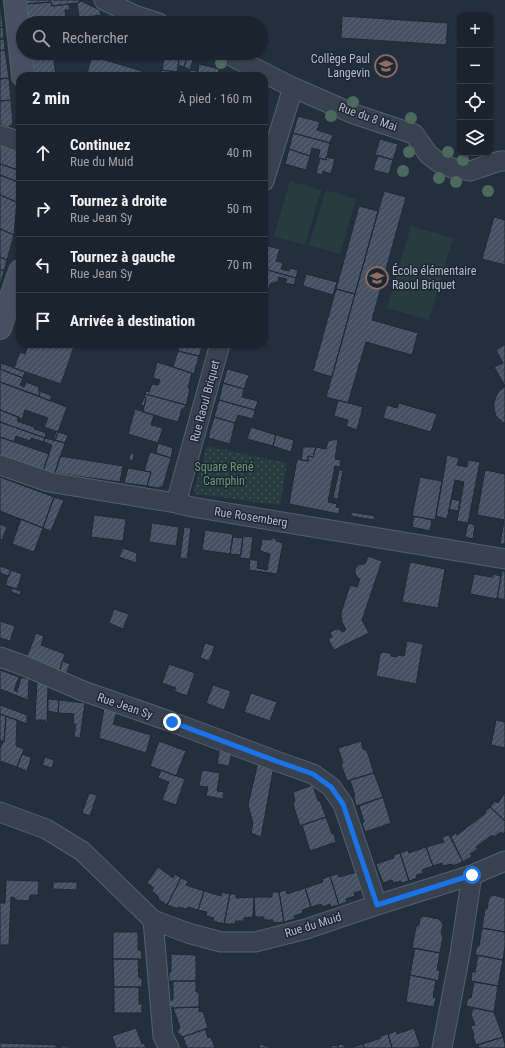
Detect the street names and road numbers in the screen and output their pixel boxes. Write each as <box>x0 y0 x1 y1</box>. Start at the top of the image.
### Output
street label: Rue du 8 Mai <box>337 100 399 134</box>
street label: Rue Raoul Briquet <box>187 358 223 443</box>
street label: Rue Rosemberg <box>213 504 289 530</box>
street label: Rue Jean Sy <box>96 690 154 722</box>
street label: Rue du Muid <box>283 910 343 940</box>

